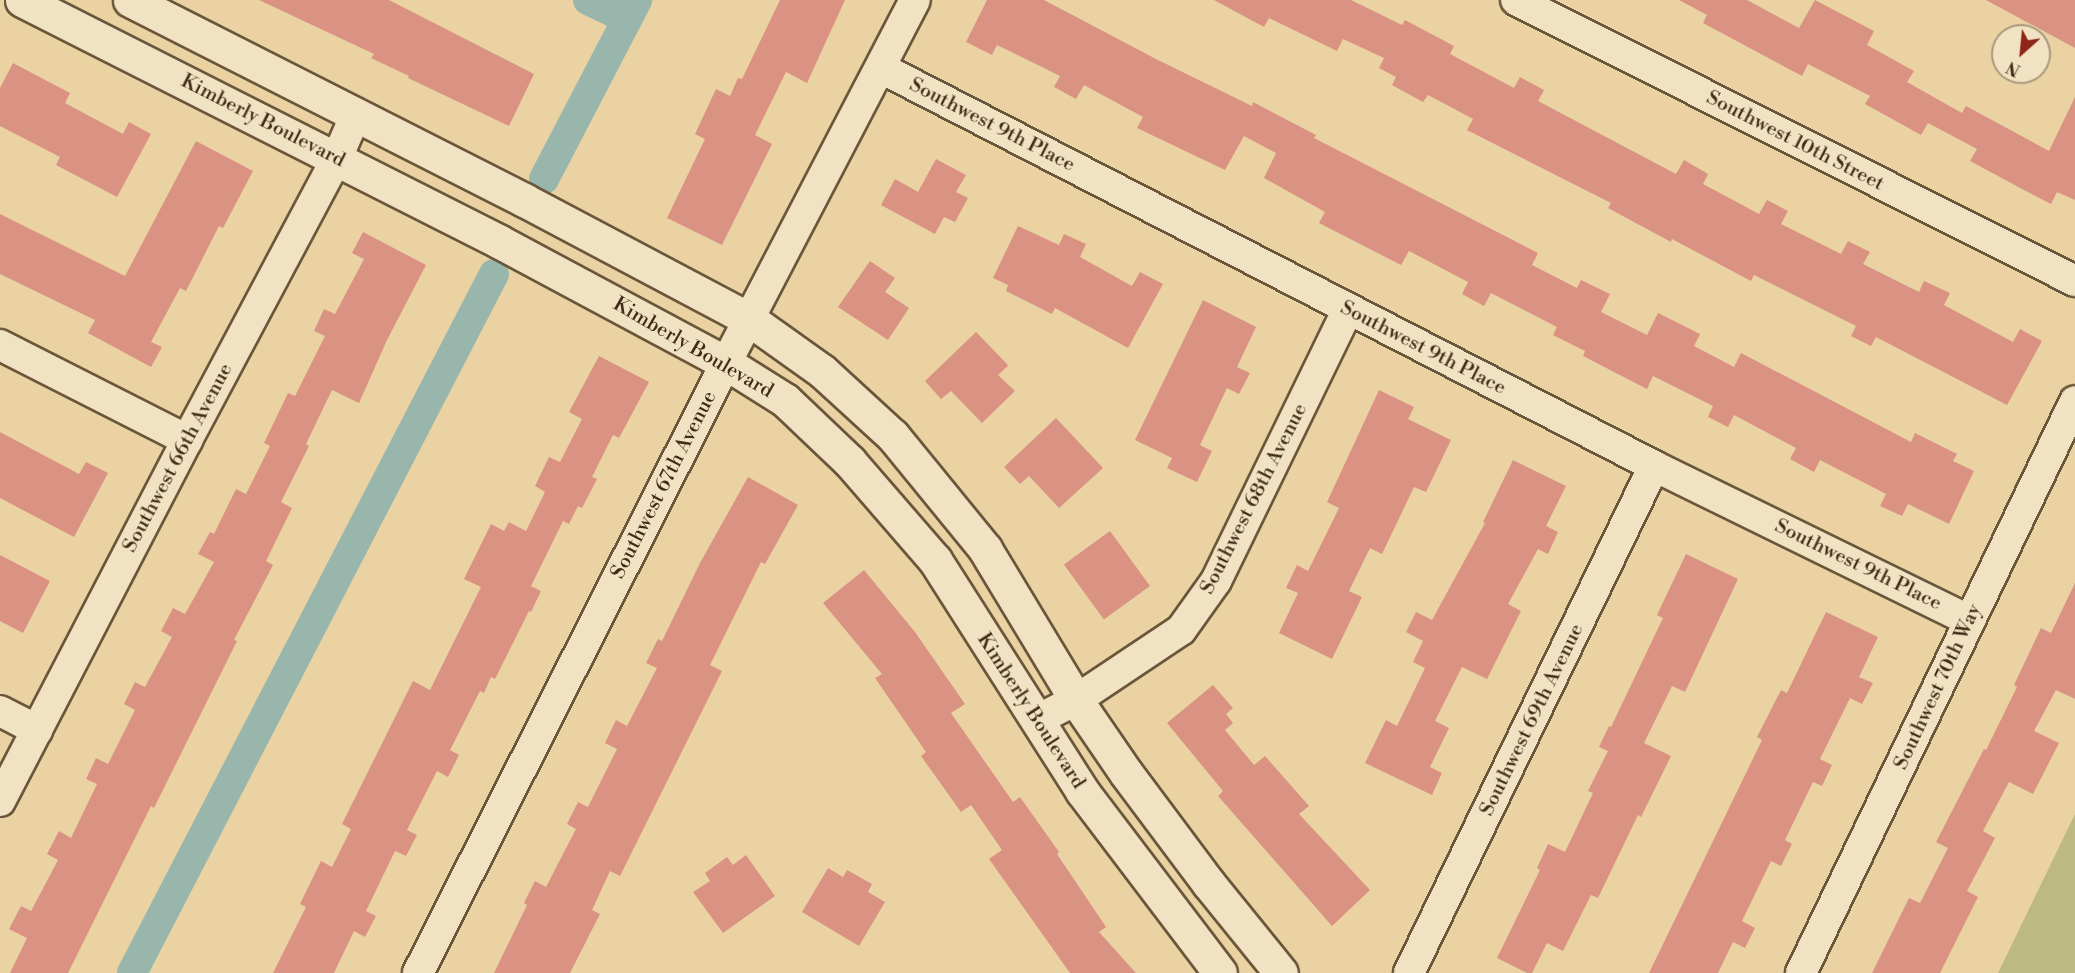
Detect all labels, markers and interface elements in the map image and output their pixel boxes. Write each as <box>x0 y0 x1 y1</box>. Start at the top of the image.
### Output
north arrow <box>1991 24 2051 84</box>
text: N <box>2004 56 2024 80</box>
street label: Kimberly Boulevard <box>177 69 349 173</box>
street label: Southwest 9th Place <box>905 73 1079 177</box>
street label: Southwest 10th Street <box>1702 86 1888 196</box>
street label: Kimberly Boulevard <box>609 292 777 404</box>
street label: Southwest 9th Place <box>1336 296 1510 400</box>
street label: Southwest 66th Avenue <box>118 359 238 557</box>
street label: Southwest 67th Avenue <box>606 387 722 583</box>
street label: Southwest 68th Avenue <box>1195 400 1313 598</box>
street label: Southwest 9th Place <box>1771 514 1945 616</box>
street label: Southwest 70th Way <box>1889 600 1987 774</box>
street label: Southwest 69th Avenue <box>1475 620 1589 820</box>
street label: Kimberly Boulevard <box>972 629 1090 793</box>

